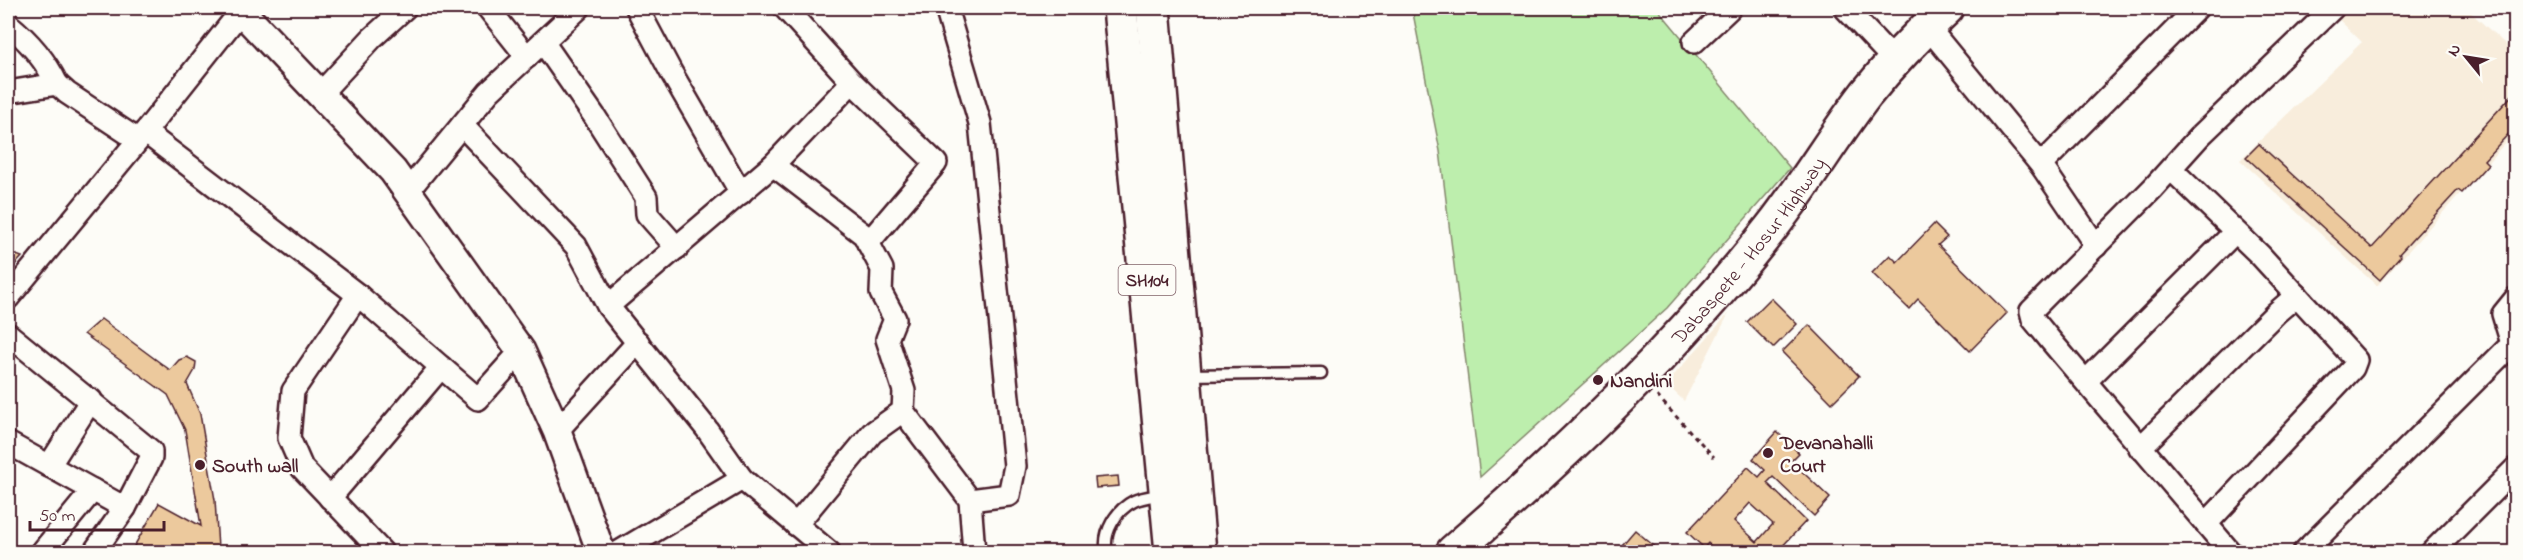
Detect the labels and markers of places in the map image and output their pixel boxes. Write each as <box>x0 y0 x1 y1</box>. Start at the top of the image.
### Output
place label: Nandini <box>1610 368 1673 397</box>
marker: Nandini <box>1591 373 1605 387</box>
place label: Devanahalli Court <box>1779 430 1874 482</box>
marker: Devanahalli Court <box>1761 446 1775 460</box>
place label: South wall <box>212 453 298 482</box>
marker: South wall <box>193 458 207 472</box>

